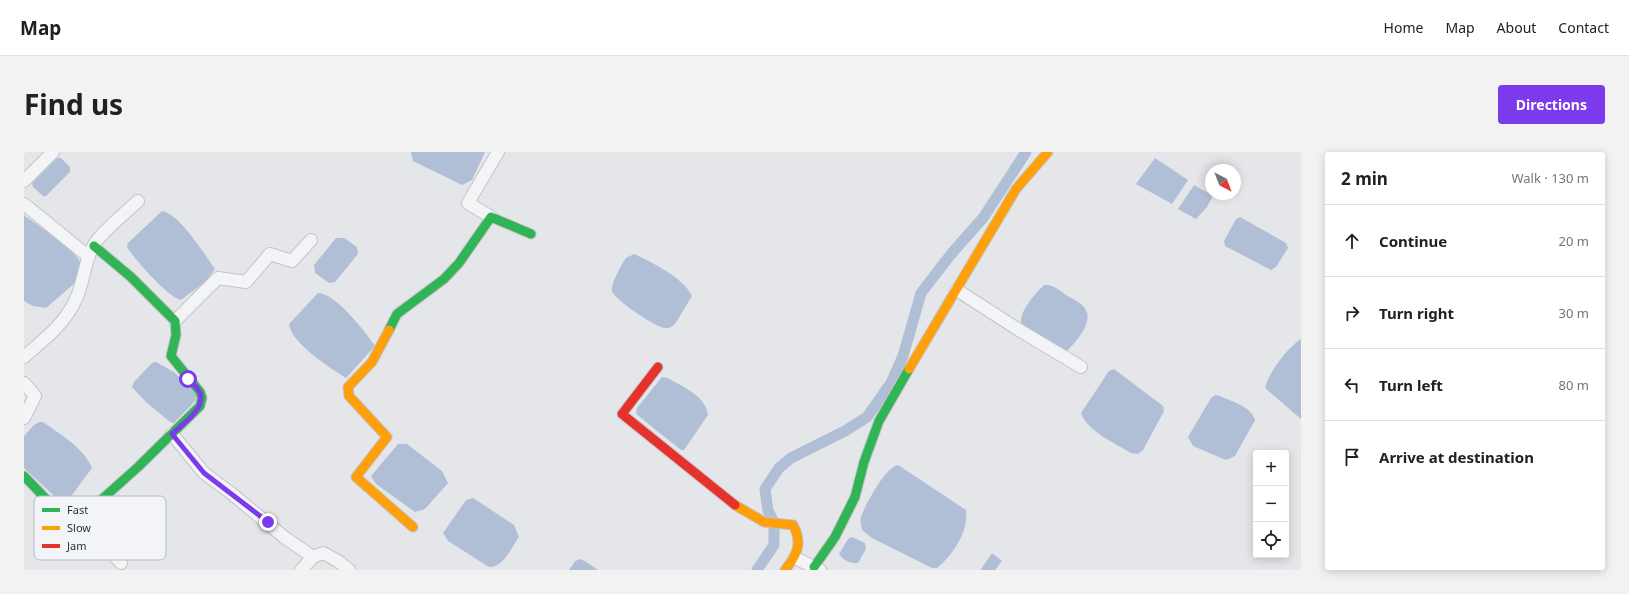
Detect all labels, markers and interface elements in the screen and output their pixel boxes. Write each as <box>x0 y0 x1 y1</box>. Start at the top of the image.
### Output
text: Map <box>20 15 61 41</box>
text: Home <box>1384 18 1423 37</box>
text: Map <box>1445 18 1475 37</box>
text: About <box>1497 18 1536 37</box>
text: Contact <box>1558 18 1609 37</box>
text: Find us <box>24 85 123 123</box>
button: Directions <box>1498 85 1605 124</box>
north arrow <box>1205 164 1241 200</box>
text: 2 min <box>1341 167 1388 190</box>
text: Walk · 130 m <box>1511 169 1589 187</box>
icon: ahead <box>1341 230 1363 252</box>
text: Continue <box>1379 231 1447 251</box>
text: 20 m <box>1559 232 1589 250</box>
icon: right <box>1341 302 1363 324</box>
text: Turn right <box>1379 303 1454 323</box>
text: 30 m <box>1559 304 1589 322</box>
route start <box>179 370 197 388</box>
icon: left <box>1341 374 1363 396</box>
text: Turn left <box>1379 375 1443 395</box>
text: 80 m <box>1559 376 1589 394</box>
icon: arrive <box>1341 446 1363 468</box>
text: Arrive at destination <box>1379 447 1534 467</box>
map controls <box>1253 450 1289 558</box>
button: + <box>1253 450 1289 486</box>
button: − <box>1253 486 1289 522</box>
legend <box>34 496 166 560</box>
text: Fast <box>67 502 88 517</box>
route end <box>259 513 277 531</box>
text: Slow <box>67 520 91 535</box>
button: locate <box>1253 522 1289 558</box>
text: Jam <box>66 538 86 553</box>

